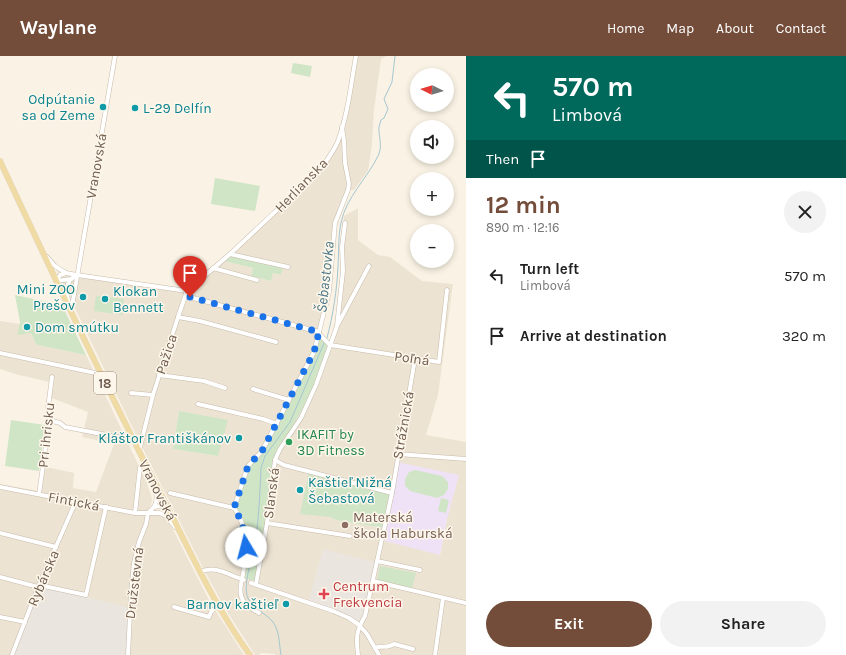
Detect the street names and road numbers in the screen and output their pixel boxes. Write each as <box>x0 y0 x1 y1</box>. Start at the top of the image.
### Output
street label: Vranovská <box>82 132 111 200</box>
street label: Herlianska <box>271 155 331 216</box>
street label: Pažica <box>152 332 181 376</box>
street label: Poľná <box>393 348 431 369</box>
road number: 18 <box>94 372 116 394</box>
street label: Strážnická <box>389 390 418 460</box>
street label: Pri ihrisku <box>35 401 58 469</box>
street label: Vranovská <box>135 457 180 524</box>
street label: Slanská <box>260 466 283 520</box>
street label: Fintická <box>47 488 101 515</box>
street label: Družstevná <box>122 546 147 620</box>
street label: Rybárska <box>24 548 63 609</box>

